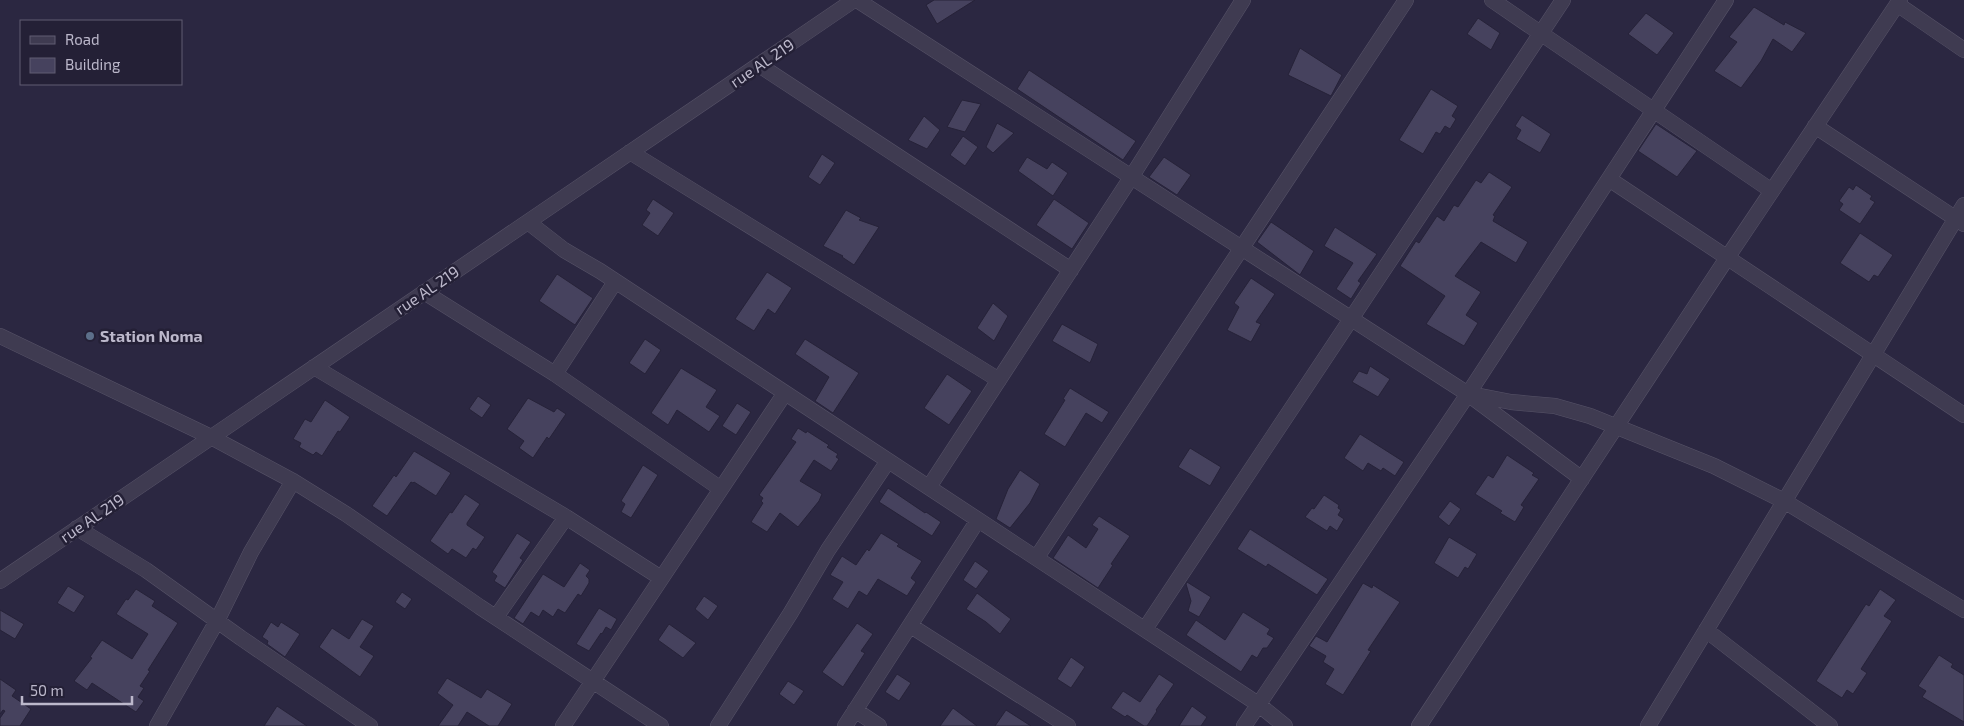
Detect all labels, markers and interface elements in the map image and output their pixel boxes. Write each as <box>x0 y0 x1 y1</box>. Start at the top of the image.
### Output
legend <box>20 20 182 85</box>
text: Road <box>65 30 100 48</box>
street label: rue AL 219 <box>726 34 797 91</box>
text: Building <box>65 55 121 73</box>
street label: rue AL 219 <box>391 261 462 318</box>
place label: Station Noma <box>100 326 203 345</box>
marker: Station Noma <box>84 330 96 342</box>
street label: rue AL 219 <box>56 489 127 546</box>
scale bar <box>22 674 132 706</box>
text: 50 m <box>30 681 64 699</box>

